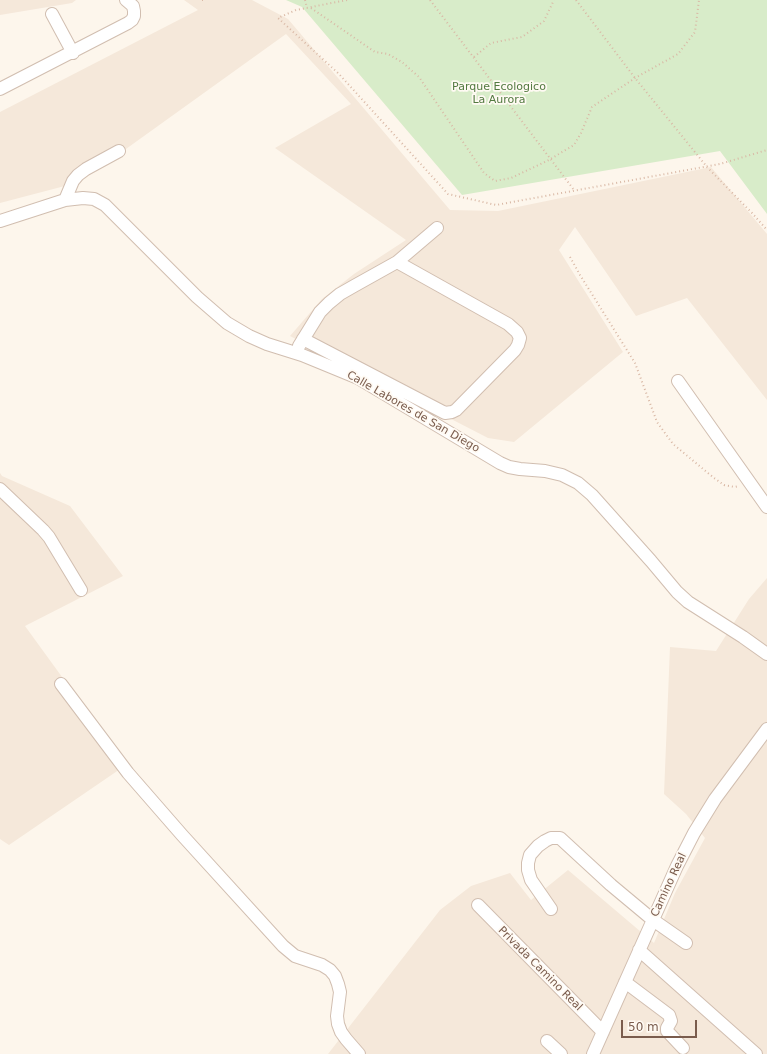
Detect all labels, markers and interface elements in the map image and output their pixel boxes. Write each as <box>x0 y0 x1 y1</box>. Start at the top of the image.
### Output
park label: Parque Ecologico La Aurora <box>452 80 546 106</box>
street label: Calle Labores de San Diego <box>344 369 482 455</box>
street label: Camino Real <box>648 851 690 919</box>
street label: Privada Camino Real <box>495 924 585 1014</box>
scale bar <box>623 1012 699 1038</box>
text: 50 m <box>628 1020 659 1034</box>

